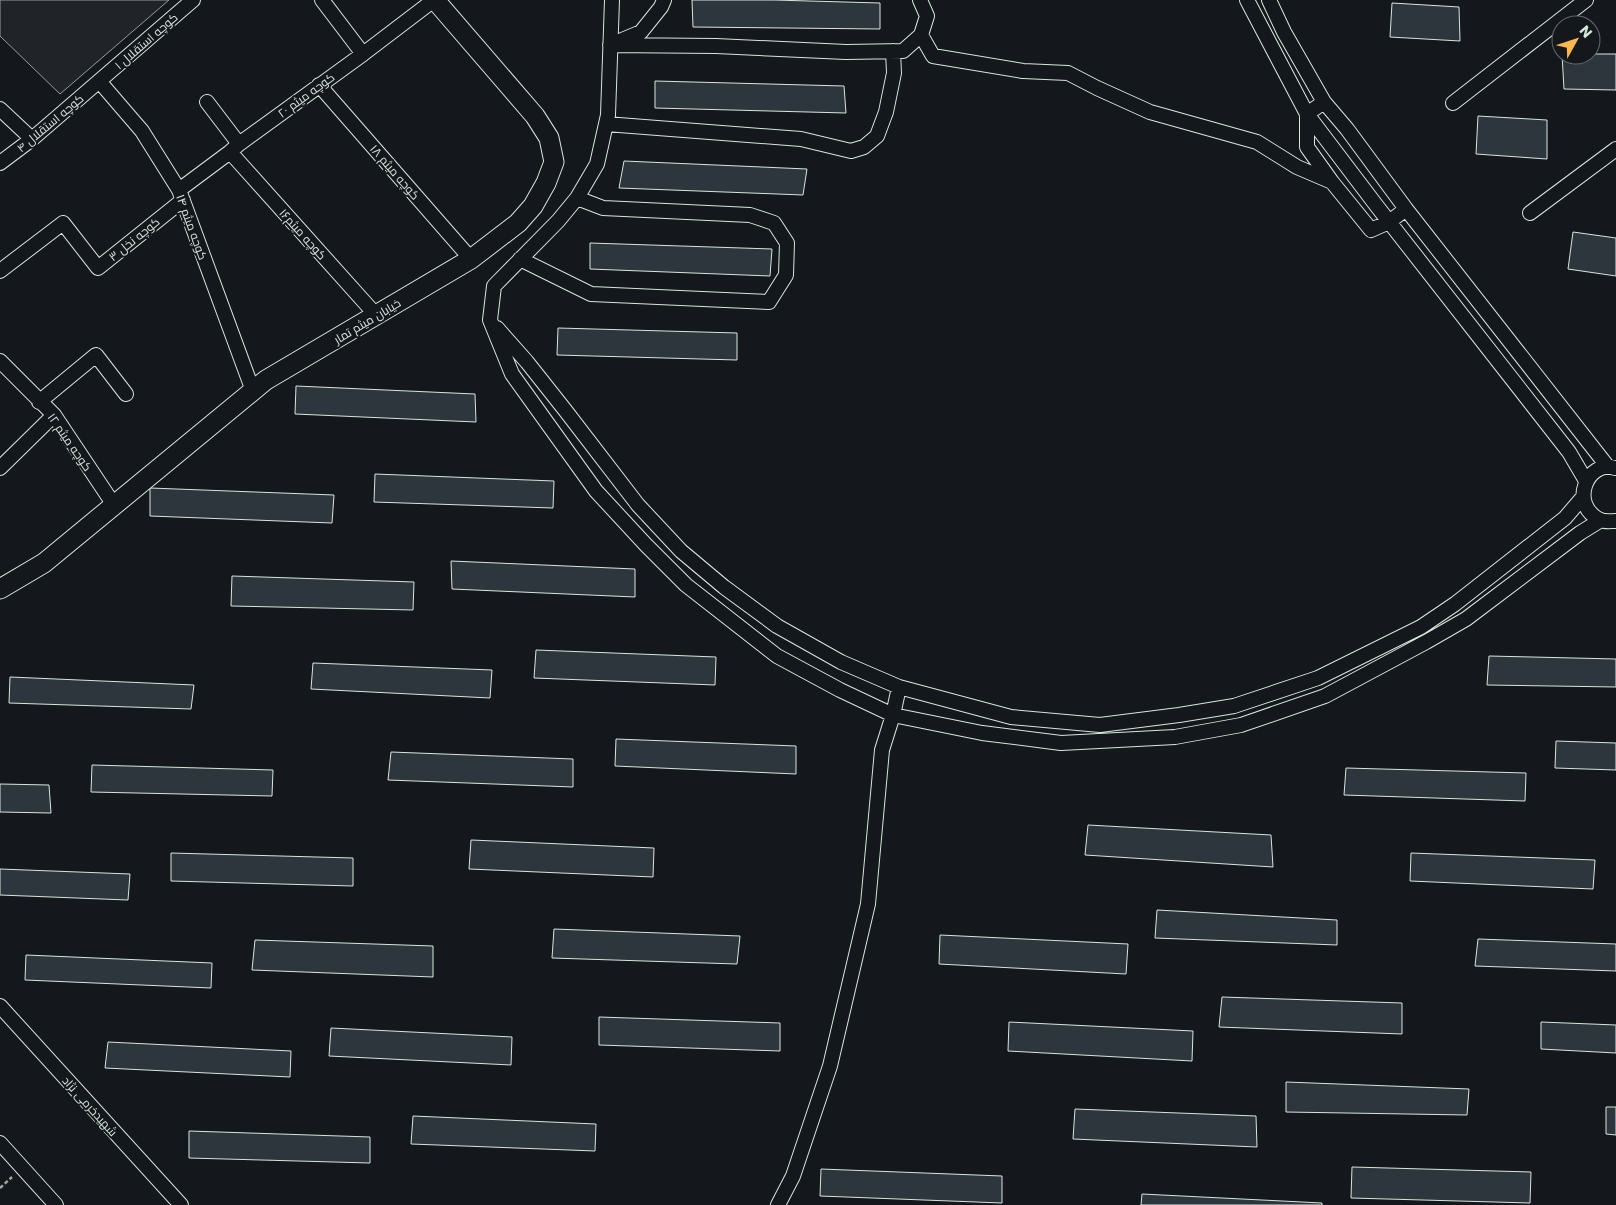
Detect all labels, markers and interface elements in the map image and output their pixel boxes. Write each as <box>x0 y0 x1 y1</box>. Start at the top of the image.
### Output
street label: کوچه استقلال ۱ <box>111 9 182 74</box>
north arrow <box>1551 15 1601 65</box>
text: N <box>1575 21 1597 42</box>
street label: کوچه میثم ۲۰ <box>274 69 338 122</box>
street label: کوچه استقلال ۴ <box>13 90 88 157</box>
street label: کوچه میثم ۱۸ <box>365 141 424 204</box>
street label: کوچه میثم ۱۴ <box>171 192 212 263</box>
street label: کوچه میثم۱۶ <box>275 205 331 264</box>
street label: کوچه نخل ۳ <box>105 213 164 266</box>
street label: خیابان میثم تمار <box>329 294 404 348</box>
street label: کوچه میثم ۱۲ <box>43 410 96 475</box>
street label: شهیدخرمی نژاد <box>58 1072 122 1140</box>

